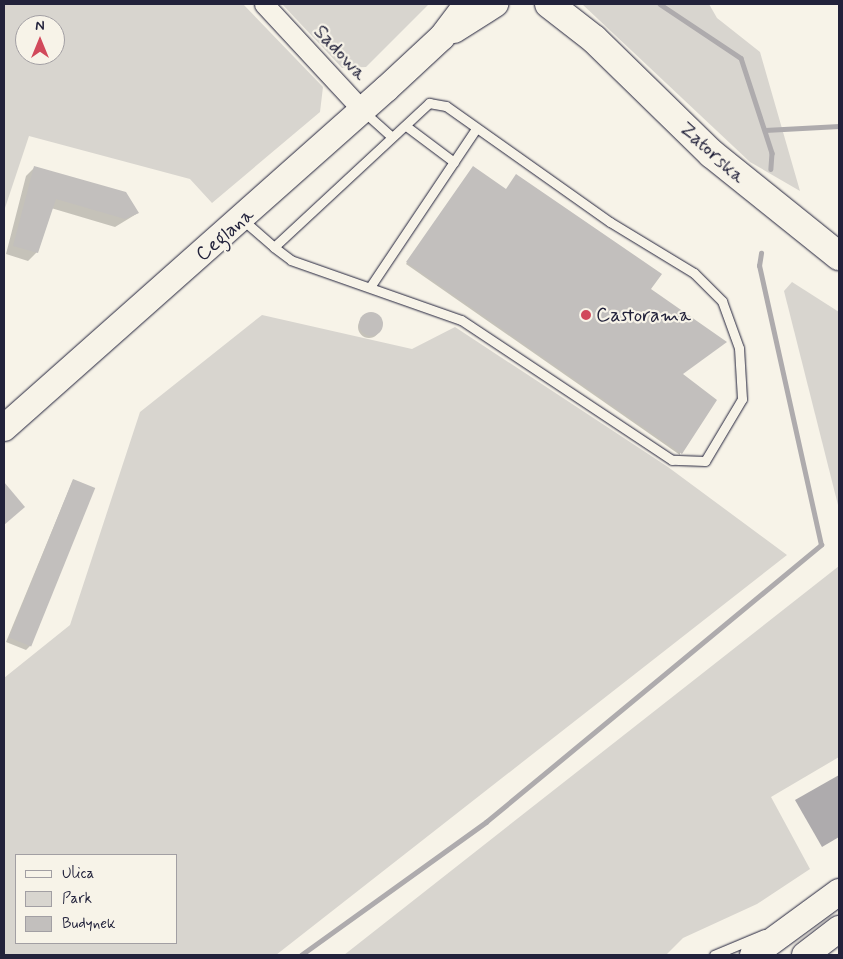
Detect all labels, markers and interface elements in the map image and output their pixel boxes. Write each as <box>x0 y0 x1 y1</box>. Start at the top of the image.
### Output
north arrow <box>15 15 65 65</box>
text: N <box>35 17 45 35</box>
street label: Sadowa <box>308 20 372 86</box>
street label: Zatorska <box>674 117 750 189</box>
street label: Ceglana <box>191 203 259 267</box>
place label: Castorama <box>596 303 691 327</box>
marker: Castorama <box>580 309 592 321</box>
legend <box>15 854 178 944</box>
text: Ulica <box>62 864 94 884</box>
text: Park <box>62 889 92 909</box>
text: Budynek <box>62 914 116 934</box>

